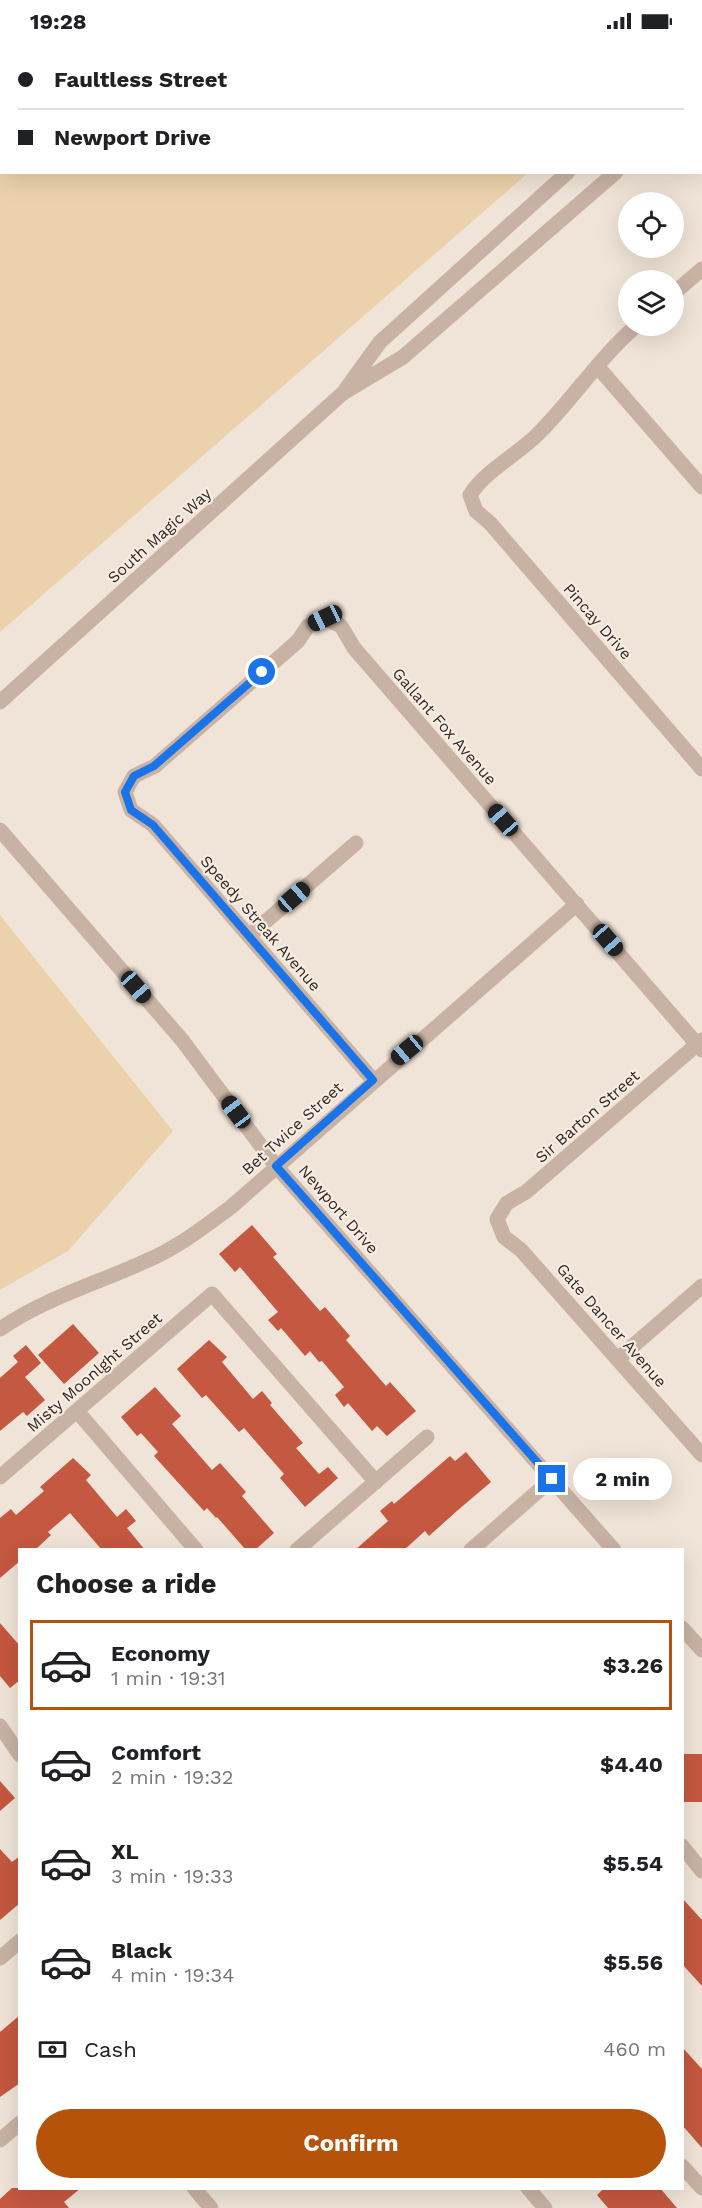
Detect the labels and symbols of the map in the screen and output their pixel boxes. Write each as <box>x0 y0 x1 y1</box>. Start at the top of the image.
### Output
street label: South Magic Way <box>104 483 216 587</box>
street label: Pincay Drive <box>559 579 636 663</box>
car <box>305 602 345 634</box>
route start <box>248 658 275 685</box>
street label: Gallant Fox Avenue <box>389 664 501 789</box>
car <box>484 801 522 839</box>
street label: Speedy Streak Avenue <box>196 852 325 995</box>
car <box>275 878 313 916</box>
car <box>589 921 627 959</box>
car <box>117 968 155 1006</box>
car <box>387 1032 427 1068</box>
street label: Sir Barton Street <box>531 1066 643 1167</box>
street label: Bet Twice Street <box>238 1078 347 1179</box>
car <box>218 1092 254 1132</box>
street label: Newport Drive <box>295 1161 382 1258</box>
street label: Gate Dancer Avenue <box>553 1259 671 1391</box>
street label: Misty Moonlght Street <box>23 1308 166 1436</box>
callout: 2 min <box>573 1458 672 1500</box>
route end <box>538 1465 565 1492</box>

